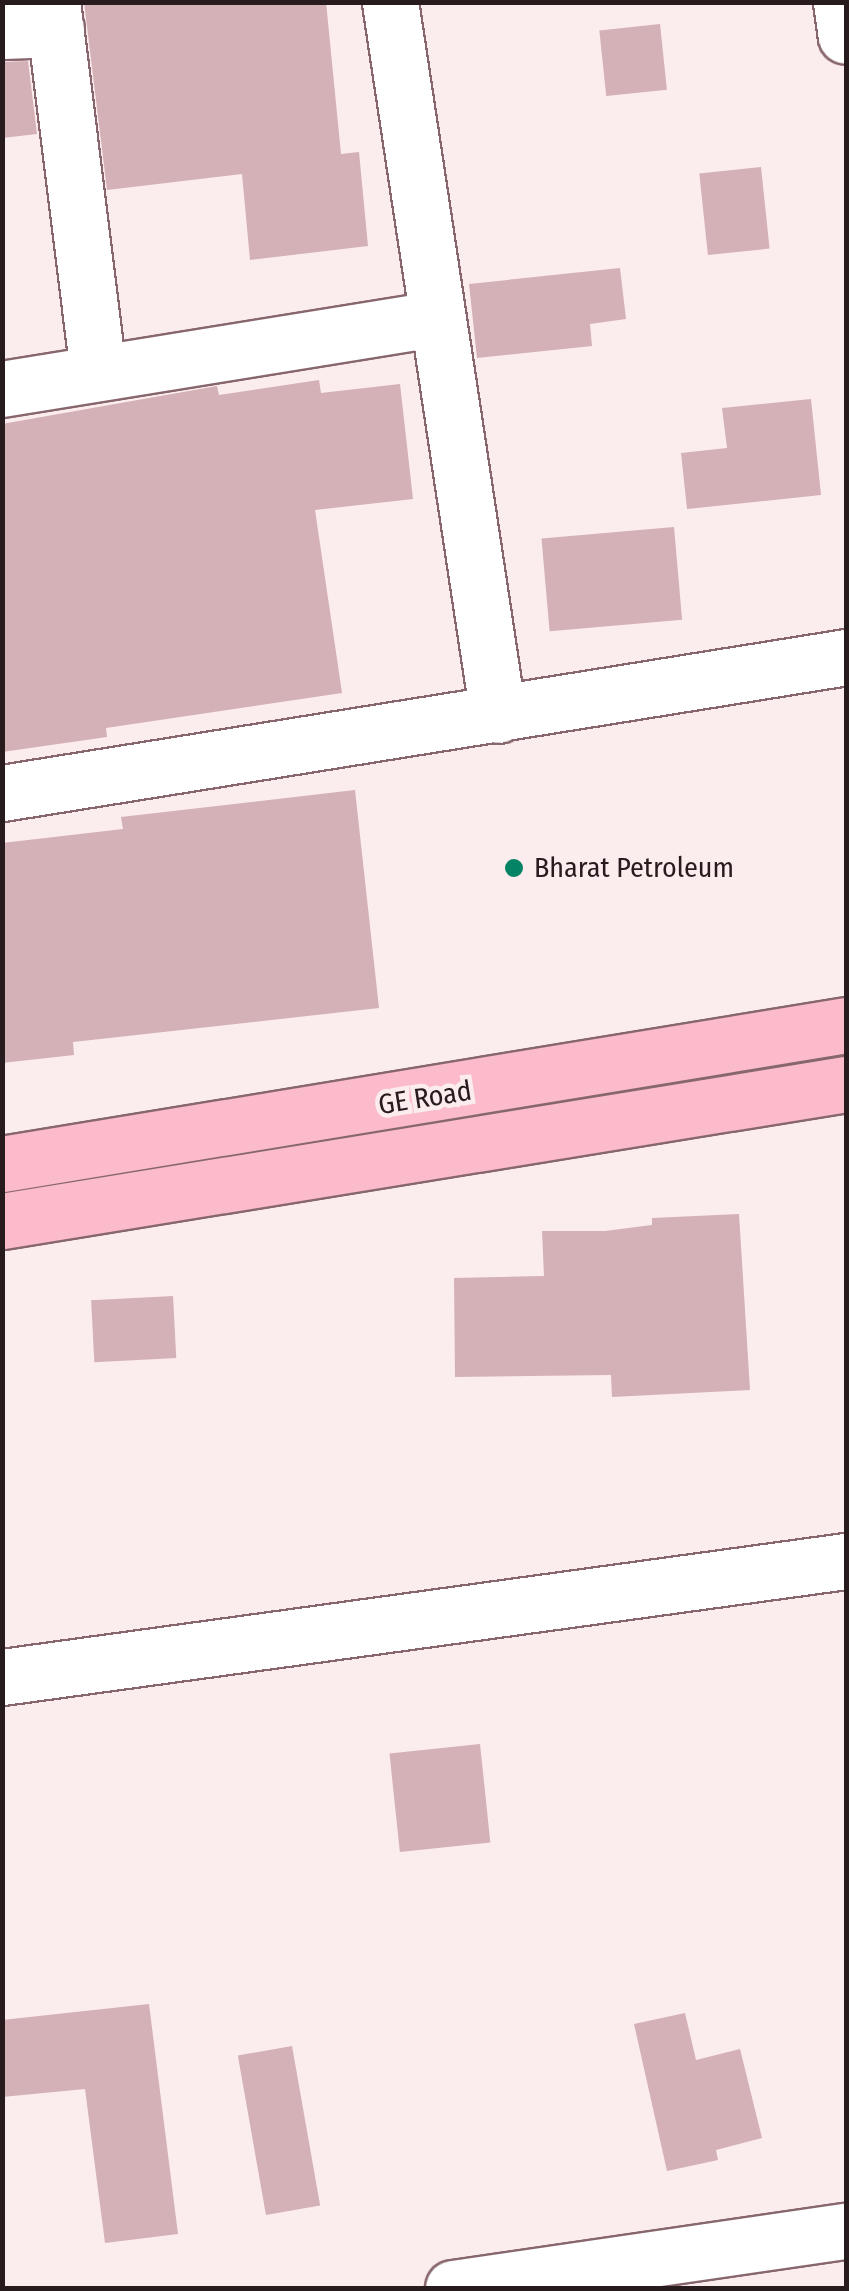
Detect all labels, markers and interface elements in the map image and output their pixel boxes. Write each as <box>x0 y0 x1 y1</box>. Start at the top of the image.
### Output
place label: Bharat Petroleum <box>534 851 734 885</box>
marker: Bharat Petroleum <box>503 857 525 879</box>
street label: GE Road <box>376 1074 474 1122</box>

